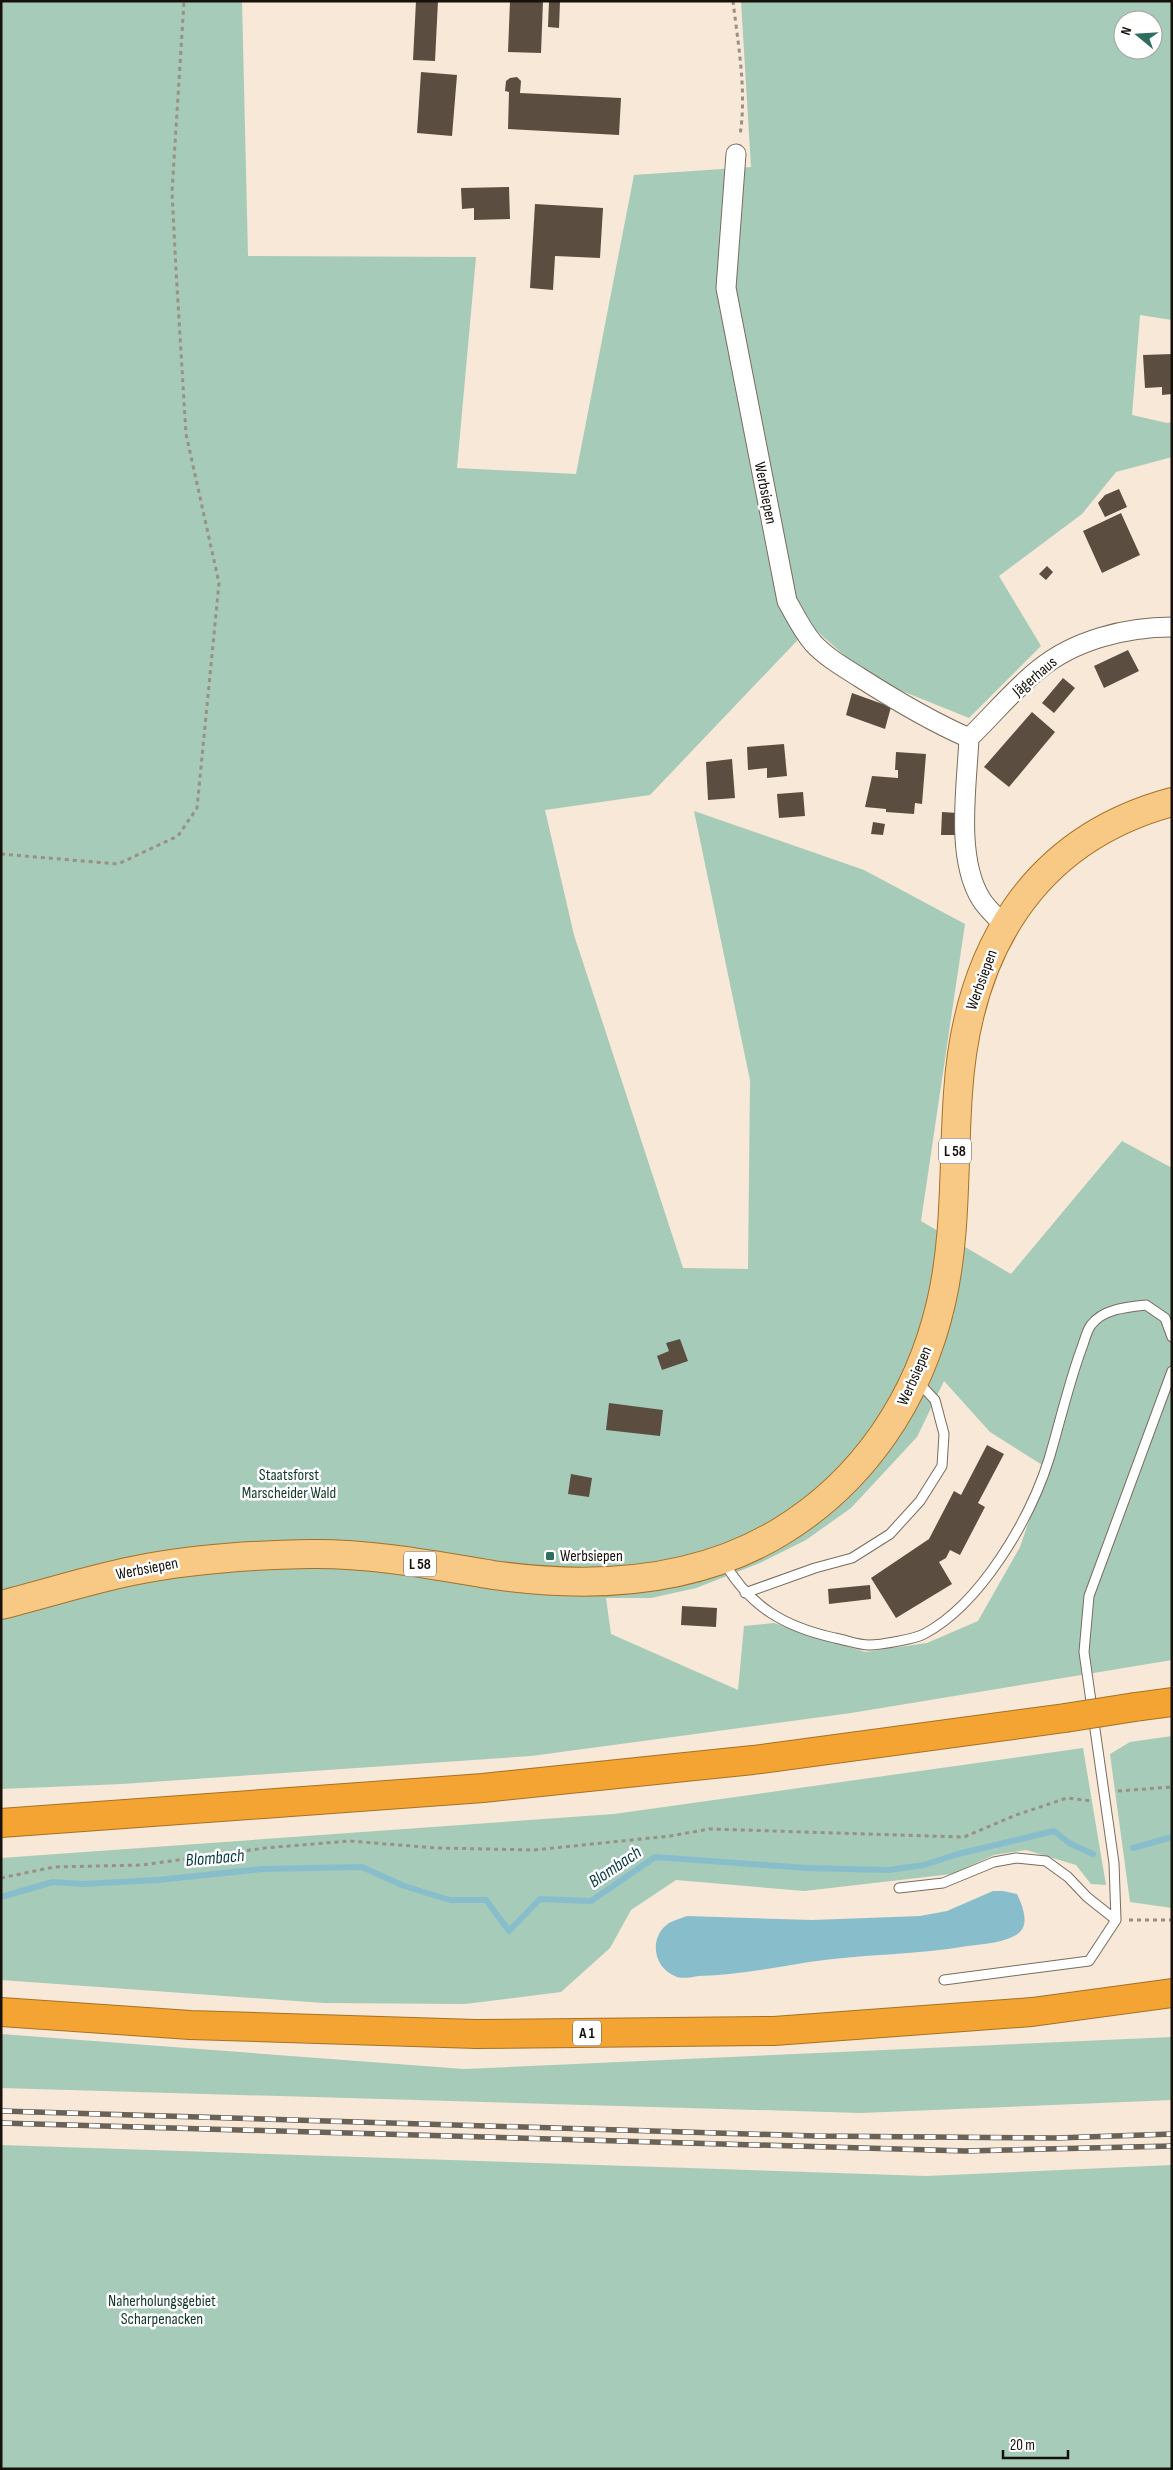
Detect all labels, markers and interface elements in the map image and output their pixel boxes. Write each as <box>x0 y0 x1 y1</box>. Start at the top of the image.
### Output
north arrow <box>1113 10 1163 60</box>
text: N <box>1117 25 1135 37</box>
street label: Werbsiepen <box>750 460 780 526</box>
street label: Jägerhaus <box>1008 653 1061 702</box>
street label: Werbsiepen <box>962 947 1002 1013</box>
road number: L 58 <box>939 1138 971 1164</box>
street label: Werbsiepen <box>894 1343 936 1409</box>
park label: Staatsforst Marscheider Wald <box>242 1466 336 1503</box>
place label: Werbsiepen <box>560 1547 623 1566</box>
marker: Werbsiepen <box>544 1550 556 1562</box>
road number: L 58 <box>404 1552 436 1576</box>
street label: Werbsiepen <box>114 1554 180 1584</box>
water label: Blombach <box>585 1842 646 1892</box>
water label: Blombach <box>185 1845 246 1871</box>
road number: A 1 <box>573 2020 601 2046</box>
park label: Naherholungsgebiet Scharpenacken <box>108 2292 216 2329</box>
scale bar <box>1003 2428 1068 2460</box>
text: 20 m <box>1010 2436 1035 2455</box>

